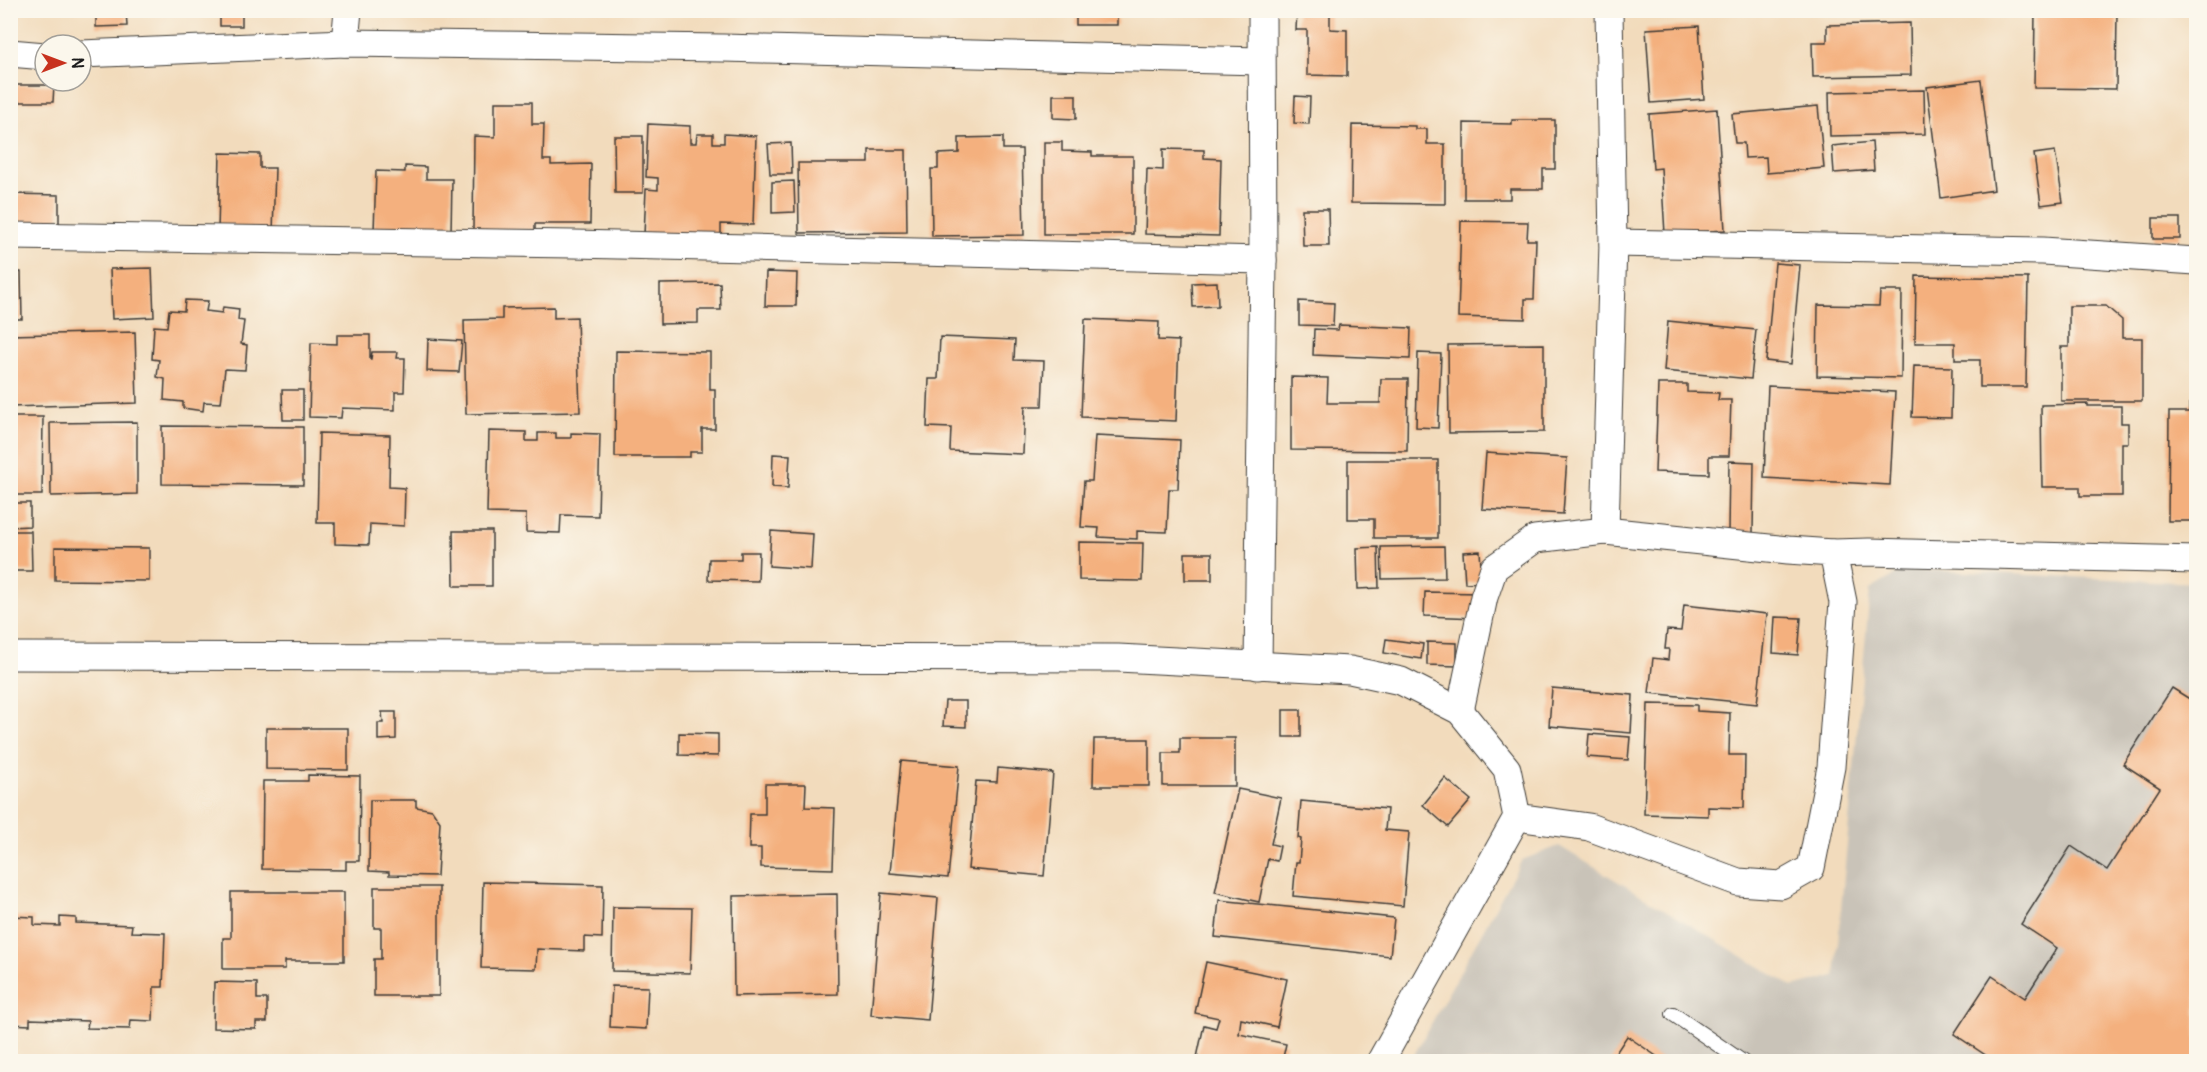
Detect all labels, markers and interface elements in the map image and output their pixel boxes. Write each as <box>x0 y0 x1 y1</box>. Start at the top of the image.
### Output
north arrow <box>33 33 93 93</box>
text: N <box>67 58 87 69</box>

